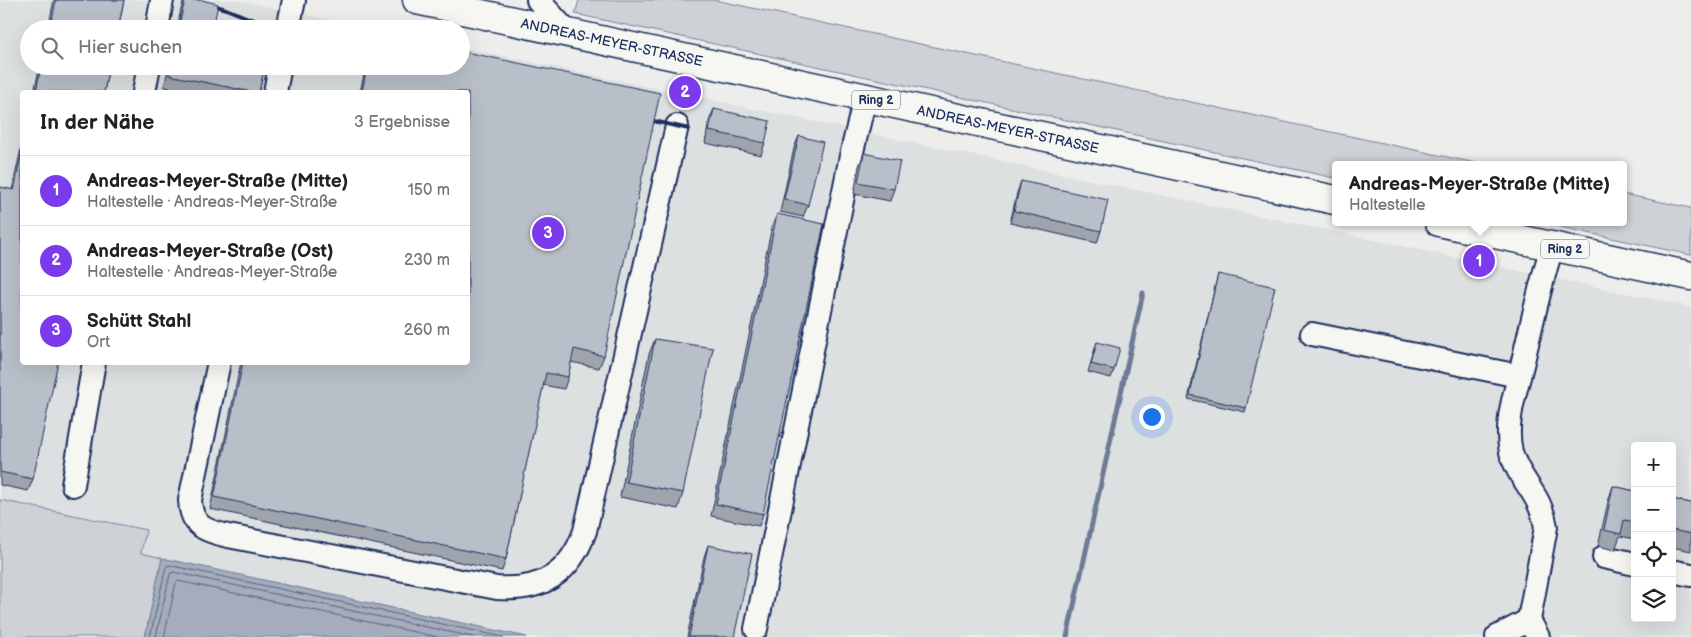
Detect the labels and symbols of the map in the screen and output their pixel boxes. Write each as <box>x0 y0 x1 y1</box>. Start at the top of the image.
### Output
street label: ANDREAS-MEYER-STRASSE <box>519 15 704 70</box>
pin: 2 <box>669 73 701 111</box>
road number: Ring 2 <box>852 90 900 110</box>
street label: ANDREAS-MEYER-STRASSE <box>915 102 1100 157</box>
pin: 3 <box>532 214 564 252</box>
road number: Ring 2 <box>1541 240 1589 258</box>
pin: 1 <box>1463 242 1495 280</box>
your location <box>1139 404 1165 430</box>

